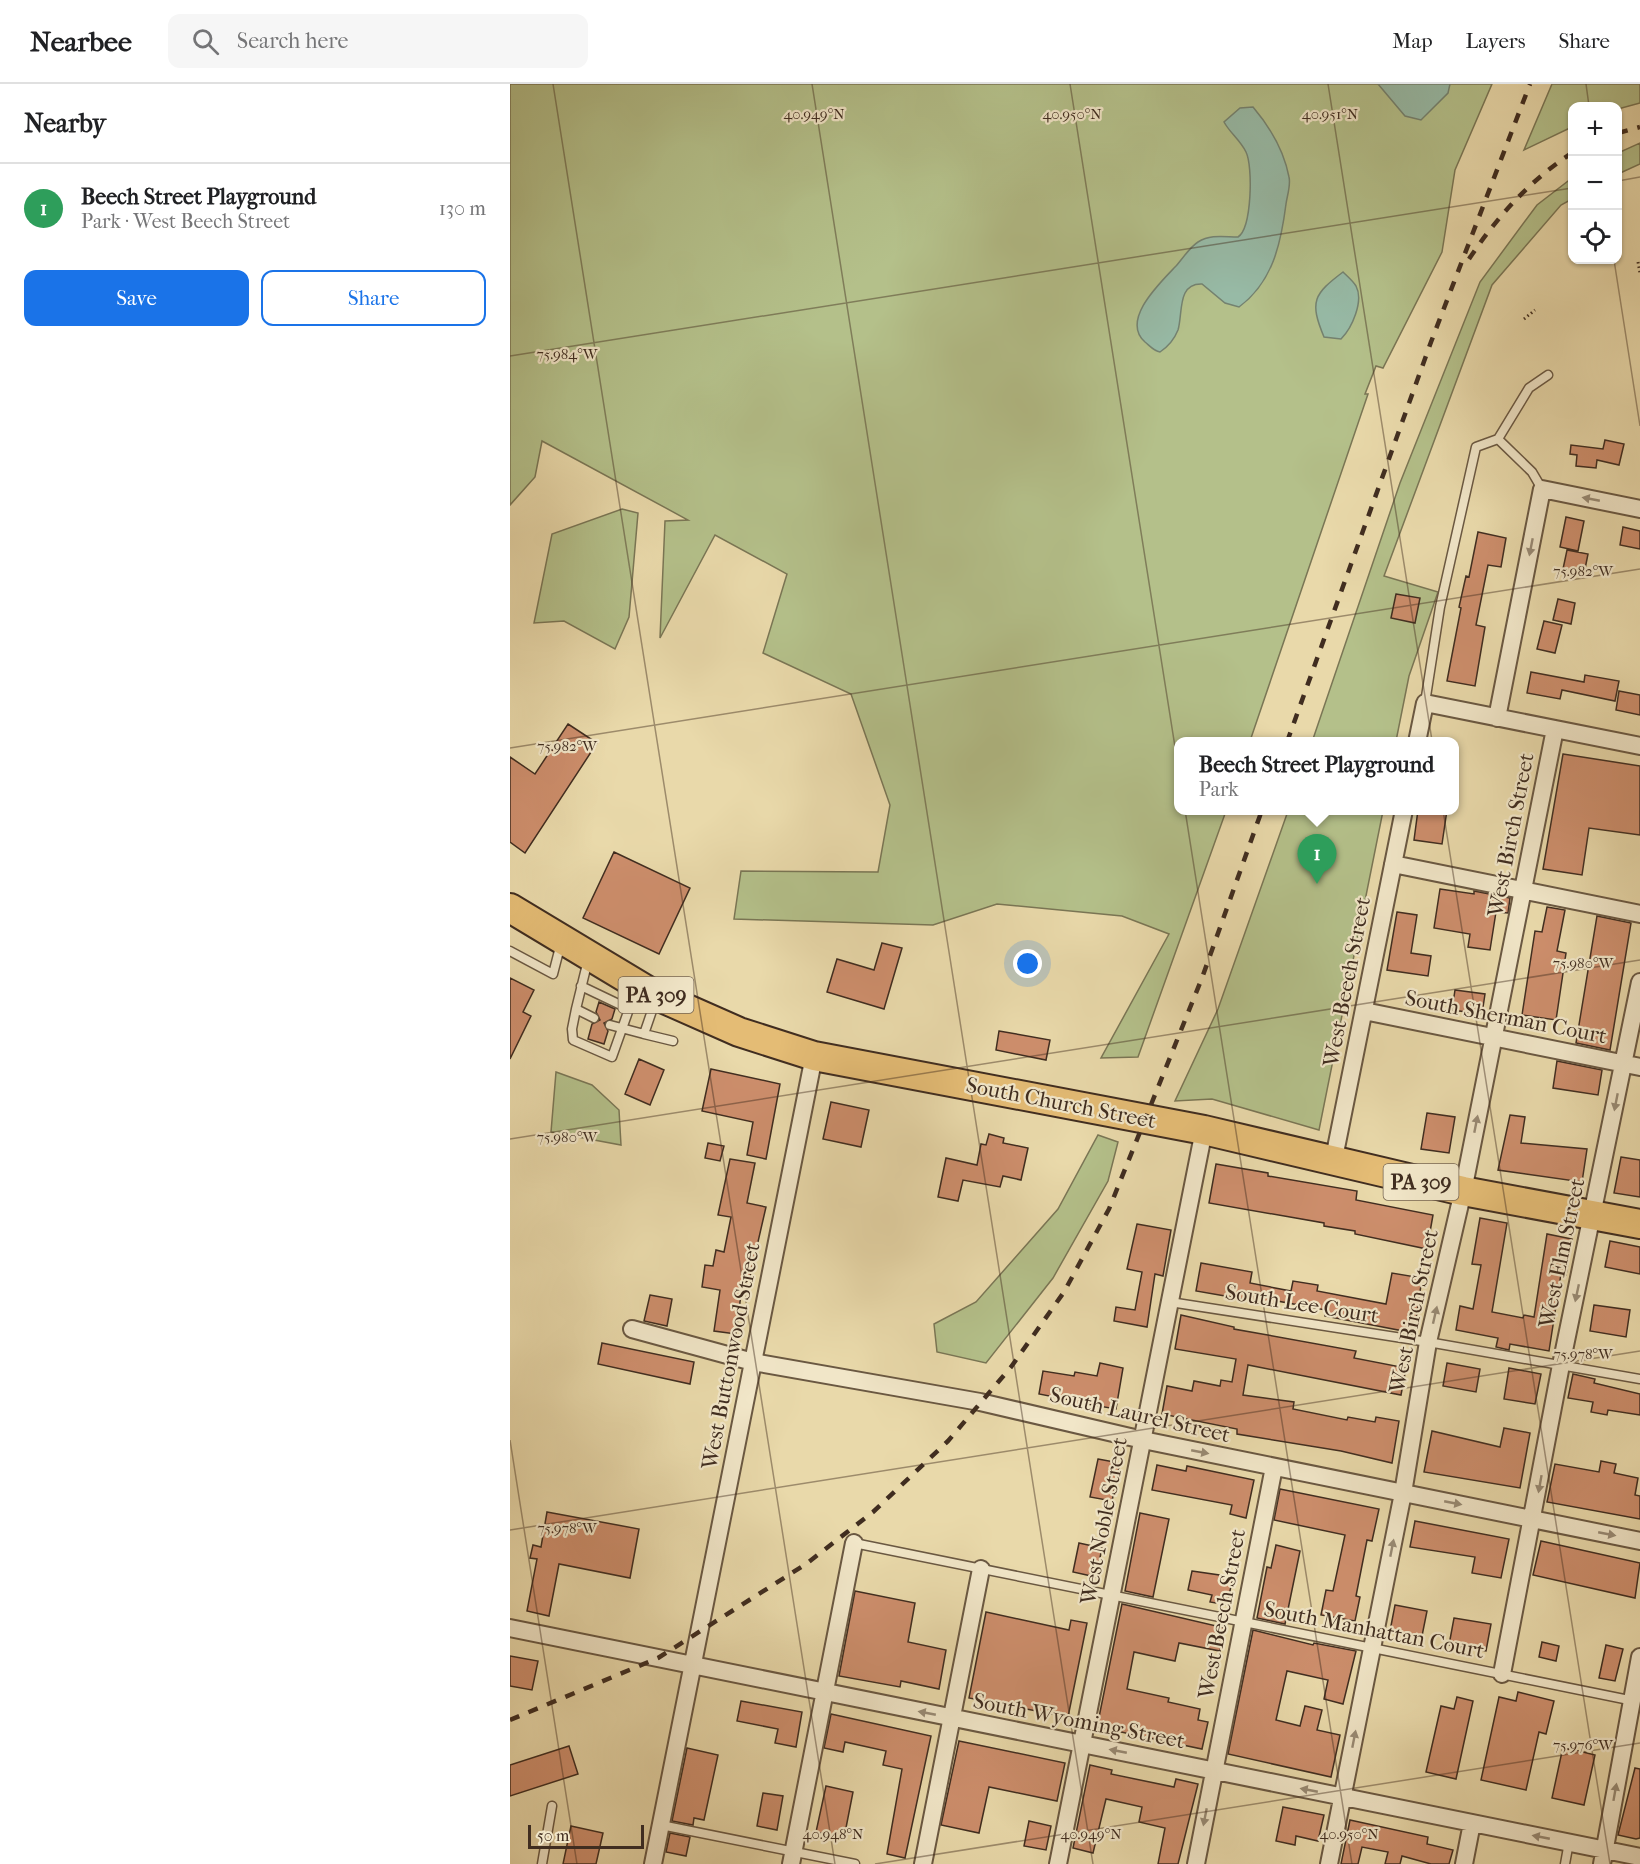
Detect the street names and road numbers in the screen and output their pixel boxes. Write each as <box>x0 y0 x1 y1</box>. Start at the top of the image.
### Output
street label: West Birch Street <box>1482 751 1540 920</box>
street label: West Beech Street <box>1318 895 1376 1070</box>
road number: PA 309 <box>618 977 694 1013</box>
street label: South Sherman Court <box>1403 985 1609 1049</box>
street label: South Church Street <box>964 1072 1158 1134</box>
road number: PA 309 <box>1384 1164 1458 1200</box>
street label: West Elm Street <box>1533 1176 1591 1331</box>
street label: West Birch Street <box>1384 1227 1444 1396</box>
street label: West Buttonwood Street <box>696 1240 766 1473</box>
street label: South Lee Court <box>1223 1279 1381 1329</box>
street label: South Laurel Street <box>1047 1382 1233 1448</box>
street label: West Noble Street <box>1075 1435 1133 1608</box>
street label: West Beech Street <box>1193 1527 1251 1702</box>
street label: South Manhattan Court <box>1262 1596 1487 1664</box>
street label: South Wyoming Street <box>971 1688 1187 1754</box>

